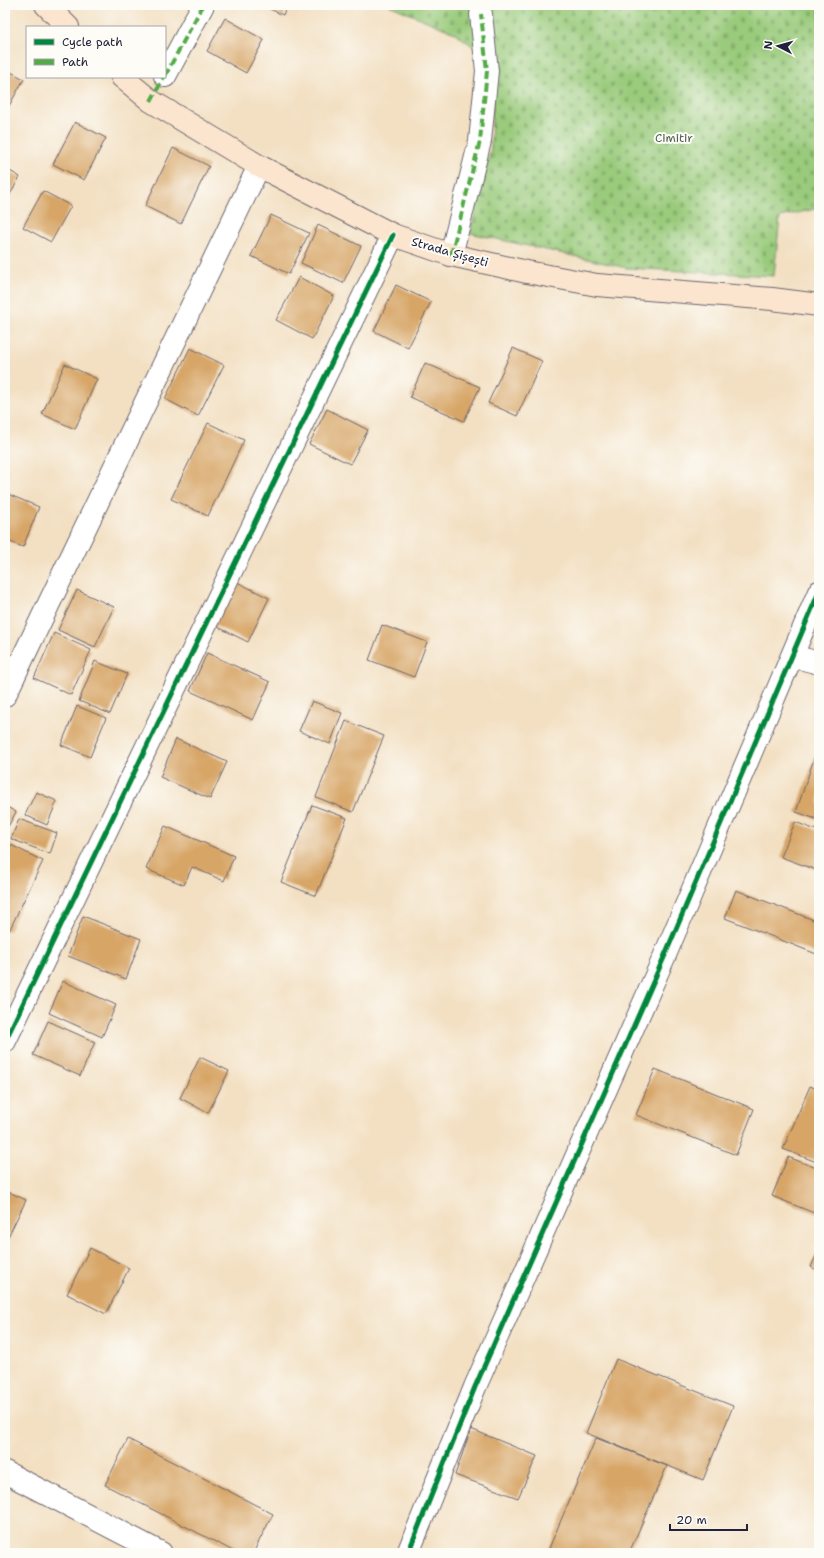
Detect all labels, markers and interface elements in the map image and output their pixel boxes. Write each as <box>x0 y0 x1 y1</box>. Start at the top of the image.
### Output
legend <box>26 26 166 78</box>
north arrow <box>758 26 798 66</box>
text: Cycle path <box>62 34 123 50</box>
text: N <box>761 40 776 50</box>
text: Path <box>62 54 88 70</box>
park label: Cimitir <box>655 130 693 146</box>
street label: Strada Șișești <box>410 233 490 271</box>
scale bar <box>670 1506 747 1532</box>
text: 20 m <box>676 1512 707 1528</box>

